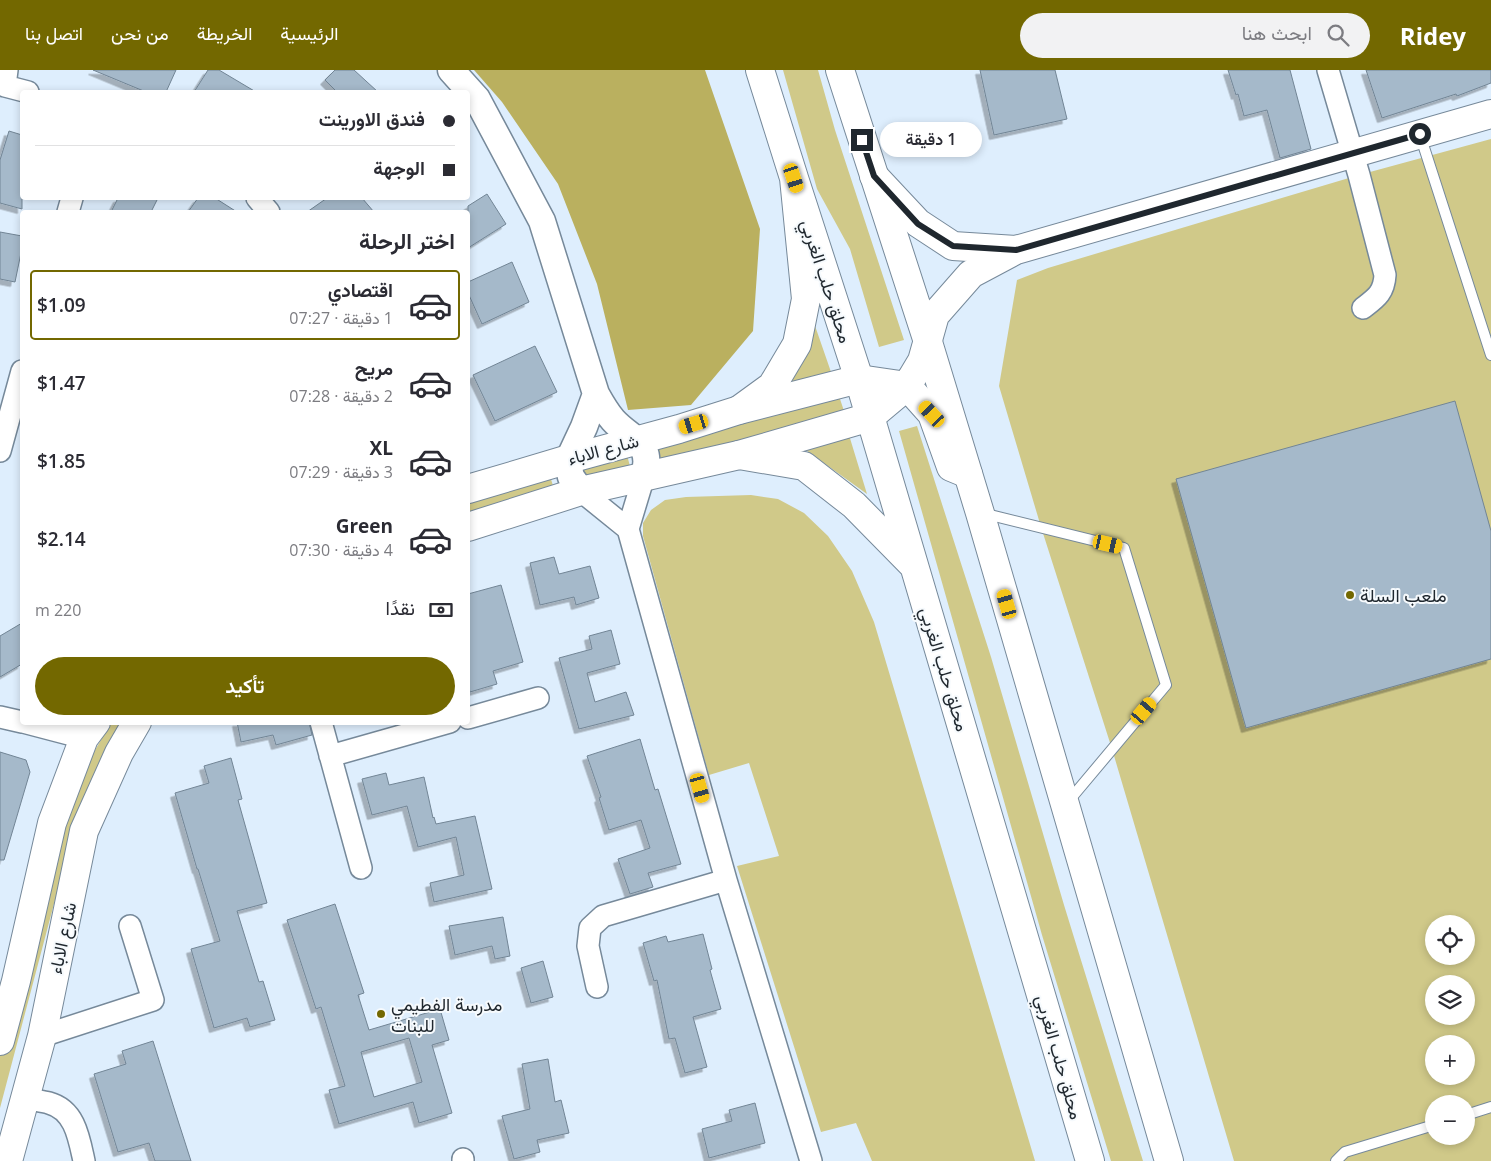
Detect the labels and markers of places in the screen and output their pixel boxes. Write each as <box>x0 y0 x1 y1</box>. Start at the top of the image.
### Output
place label: ملعب السلة <box>1360 583 1447 607</box>
marker: ملعب السلة <box>1344 589 1356 601</box>
place label: مدرسة الفطيمي للبنات <box>391 992 502 1037</box>
marker: مدرسة الفطيمي للبنات <box>375 1008 387 1020</box>

